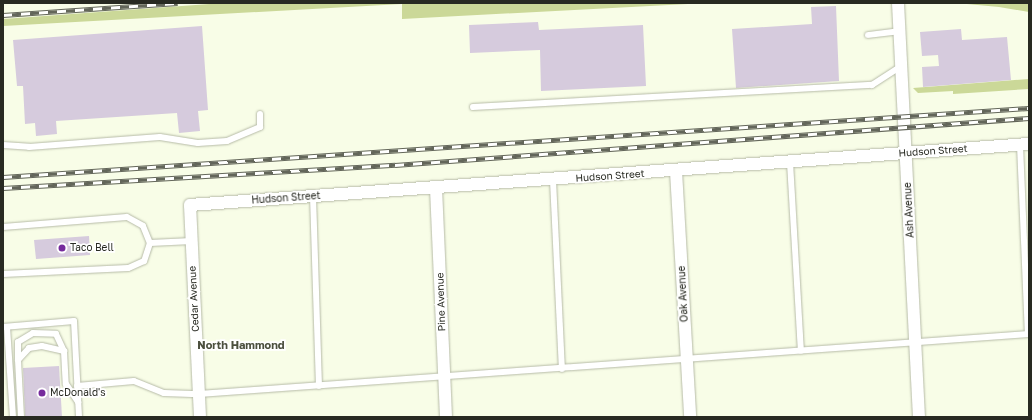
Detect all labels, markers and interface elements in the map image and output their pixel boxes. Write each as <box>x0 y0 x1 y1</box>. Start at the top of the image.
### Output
street label: Hudson Street <box>898 143 968 159</box>
street label: Hudson Street <box>575 168 645 184</box>
street label: Ash Avenue <box>902 182 916 238</box>
street label: Hudson Street <box>251 190 321 206</box>
place label: Taco Bell <box>70 242 114 254</box>
marker: Taco Bell <box>57 243 67 253</box>
street label: Oak Avenue <box>676 265 690 323</box>
street label: Cedar Avenue <box>186 266 202 332</box>
street label: Pine Avenue <box>434 272 448 332</box>
district label: North Hammond <box>197 338 285 352</box>
place label: McDonald's <box>50 387 106 399</box>
marker: McDonald's <box>37 388 47 398</box>

